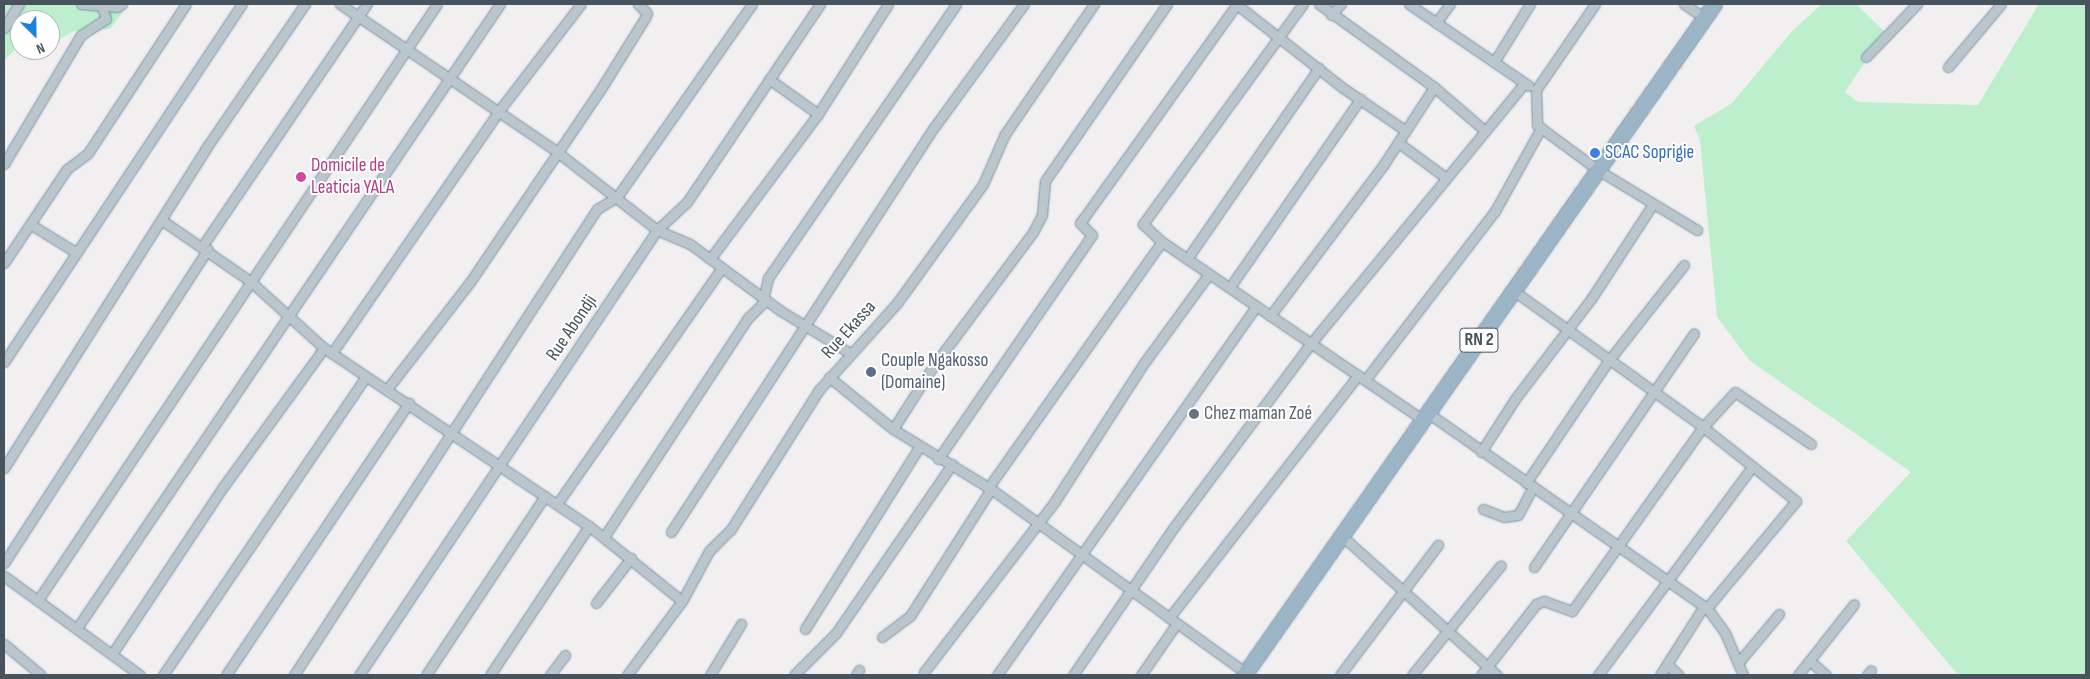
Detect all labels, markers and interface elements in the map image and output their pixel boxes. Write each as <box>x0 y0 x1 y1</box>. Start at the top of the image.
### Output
north arrow <box>10 10 60 60</box>
text: N <box>34 39 47 58</box>
place label: SCAC Soprigie <box>1605 142 1694 164</box>
marker: SCAC Soprigie <box>1589 147 1601 159</box>
place label: Domicile de Leaticia YALA <box>311 155 394 199</box>
marker: Domicile de Leaticia YALA <box>295 171 307 183</box>
street label: Rue Abondji <box>542 291 602 365</box>
street label: Rue Ekassa <box>817 296 881 364</box>
road number: RN 2 <box>1459 324 1499 356</box>
place label: Couple Ngakosso (Domaine) <box>881 350 988 394</box>
marker: Couple Ngakosso (Domaine) <box>865 366 877 378</box>
place label: Chez maman Zoé <box>1204 403 1312 425</box>
marker: Chez maman Zoé <box>1188 408 1200 420</box>

